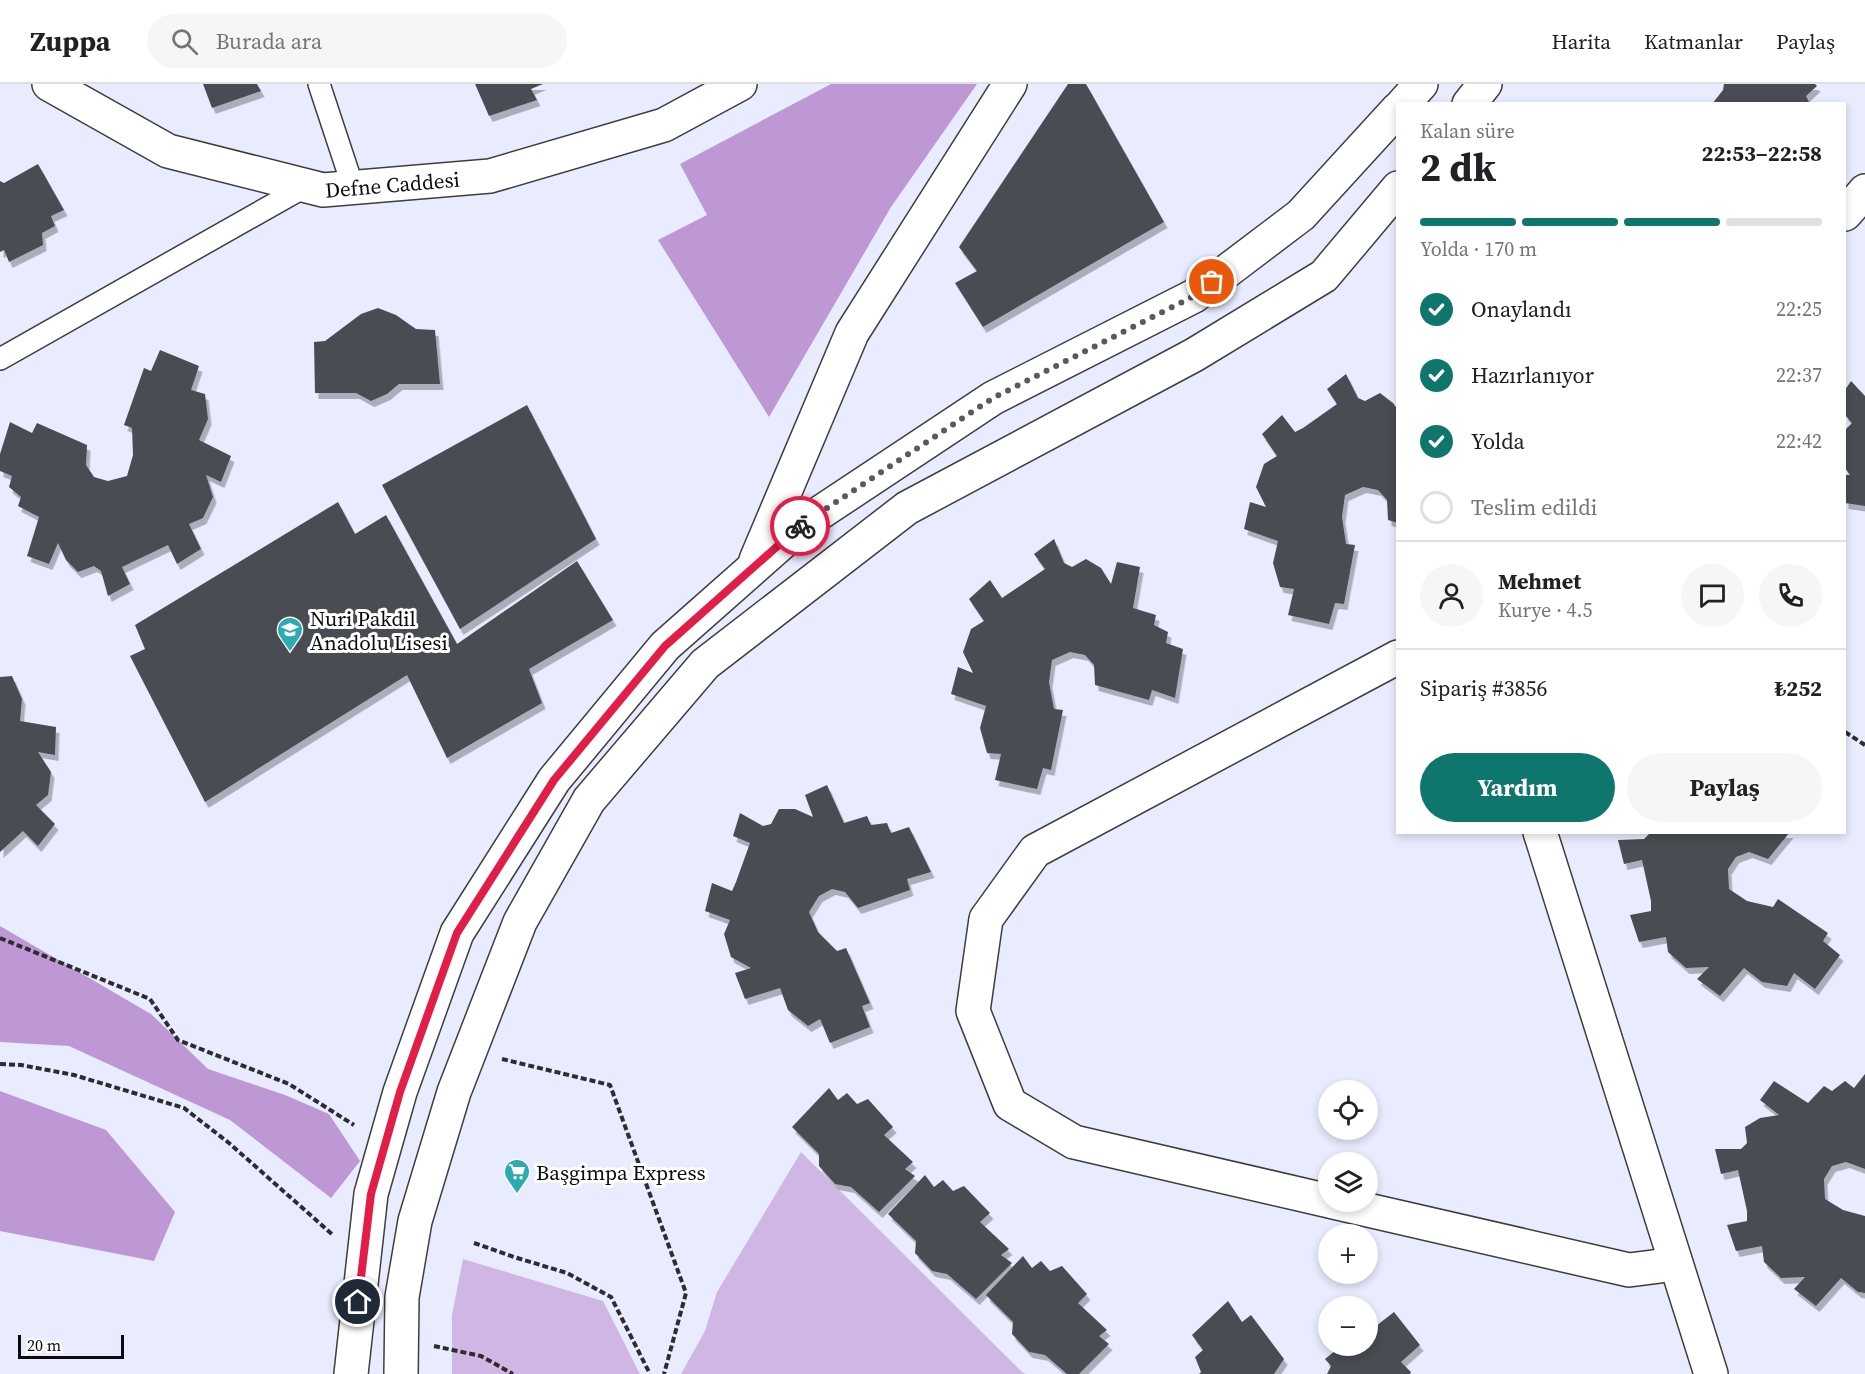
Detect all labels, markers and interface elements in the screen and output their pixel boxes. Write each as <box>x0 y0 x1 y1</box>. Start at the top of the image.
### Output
search box <box>147 14 567 68</box>
text: Zuppa <box>30 22 111 60</box>
icon: search <box>168 25 201 58</box>
text: Burada ara <box>216 26 322 56</box>
text: Harita <box>1552 27 1611 56</box>
text: Katmanlar <box>1644 27 1743 56</box>
text: Paylaş <box>1776 27 1835 56</box>
text: Kalan süre <box>1420 117 1515 145</box>
text: 22:53–22:58 <box>1702 138 1822 168</box>
text: 2 dk <box>1420 141 1496 194</box>
street label: Defne Caddesi <box>324 164 461 204</box>
text: Yolda · 170 m <box>1420 235 1537 263</box>
pin <box>1186 256 1237 307</box>
icon: bag <box>1195 265 1228 298</box>
icon: check <box>1420 293 1453 326</box>
text: Onaylandı <box>1471 294 1571 324</box>
text: 22:25 <box>1776 295 1822 323</box>
icon: check <box>1420 359 1453 392</box>
text: Hazırlanıyor <box>1471 360 1594 390</box>
text: 22:37 <box>1776 361 1822 389</box>
icon: check <box>1420 425 1453 458</box>
text: Yolda <box>1471 426 1525 456</box>
text: 22:42 <box>1776 427 1822 455</box>
text: Teslim edildi <box>1471 492 1597 522</box>
courier <box>770 496 830 556</box>
icon: bike <box>784 510 817 543</box>
button: person <box>1420 564 1483 627</box>
button: chat <box>1681 564 1744 627</box>
button: phone <box>1759 564 1822 627</box>
text: Mehmet <box>1498 566 1581 596</box>
text: Kurye · 4.5 <box>1498 596 1593 624</box>
place label: Nuri Pakdil Anadolu Lisesi <box>310 604 448 657</box>
school or university icon: Nuri Pakdil Anadolu Lisesi <box>275 615 305 653</box>
text: Sipariş #3856 <box>1420 673 1548 703</box>
text: ₺252 <box>1774 673 1822 703</box>
button: Yardım <box>1420 753 1615 822</box>
button: Paylaş <box>1627 753 1822 822</box>
map controls <box>1318 1080 1378 1356</box>
button: locate <box>1318 1080 1378 1140</box>
button: layers <box>1318 1152 1378 1212</box>
supermarket icon: Başgimpa Express <box>502 1157 532 1195</box>
place label: Başgimpa Express <box>536 1158 706 1187</box>
button: + <box>1318 1224 1378 1284</box>
pin <box>332 1276 383 1327</box>
icon: home <box>341 1285 374 1318</box>
button: − <box>1318 1296 1378 1356</box>
scale bar <box>18 1332 124 1360</box>
text: 20 m <box>27 1334 61 1356</box>

